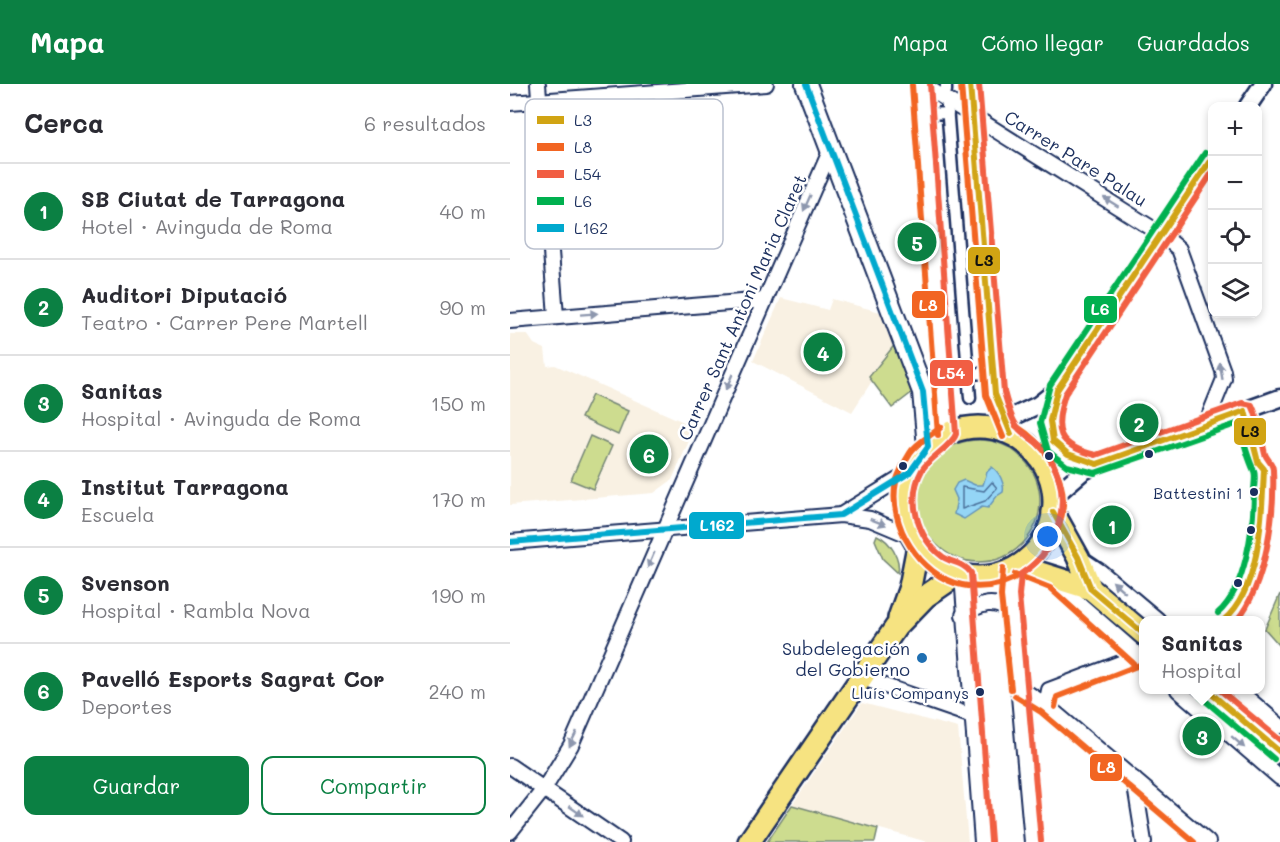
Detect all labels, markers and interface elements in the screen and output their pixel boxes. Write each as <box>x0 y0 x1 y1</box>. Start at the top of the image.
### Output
text: Mapa <box>30 24 105 60</box>
text: Mapa <box>892 29 948 56</box>
text: Cómo llegar <box>981 29 1104 56</box>
text: Guardados <box>1137 29 1250 56</box>
legend <box>525 99 723 249</box>
map controls <box>1208 102 1262 318</box>
button: + <box>1208 102 1262 156</box>
street label: Carrer Pare Palau <box>1000 104 1152 212</box>
text: Cerca <box>24 106 104 140</box>
text: L3 <box>574 109 592 130</box>
text: 6 resultados <box>364 110 486 136</box>
text: L8 <box>574 136 592 157</box>
button: − <box>1208 156 1262 210</box>
text: L54 <box>574 163 602 184</box>
street label: Carrer Sant Antoni Maria Claret <box>672 170 812 444</box>
text: SB Ciutat de Tarragona <box>81 184 345 213</box>
text: L6 <box>574 190 592 211</box>
one-way arrow <box>802 194 812 212</box>
one-way arrow <box>1103 197 1119 208</box>
text: 1 <box>39 198 48 224</box>
text: 40 m <box>440 198 486 224</box>
button: locate <box>1208 210 1262 264</box>
text: Hotel · Avinguda de Roma <box>81 213 333 239</box>
text: L162 <box>574 217 608 238</box>
pin: 5 <box>898 220 936 264</box>
line badge: L3 <box>967 246 1001 275</box>
text: L3 <box>975 249 994 270</box>
button: layers <box>1208 264 1262 318</box>
text: Auditori Diputació <box>81 280 287 309</box>
line badge: L8 <box>911 290 946 319</box>
text: 2 <box>38 294 49 320</box>
text: 90 m <box>440 294 486 320</box>
text: L8 <box>918 294 938 315</box>
line badge: L6 <box>1083 295 1118 324</box>
text: L6 <box>1091 298 1110 319</box>
text: Teatro · Carrer Pere Martell <box>81 309 368 335</box>
one-way arrow <box>580 309 599 319</box>
pin: 4 <box>804 330 842 374</box>
line badge: L54 <box>929 359 974 387</box>
text: L54 <box>937 362 965 383</box>
one-way arrow <box>1216 362 1225 381</box>
one-way arrow <box>724 373 734 391</box>
text: Sanitas <box>81 376 163 405</box>
text: 3 <box>38 390 50 416</box>
text: 150 m <box>431 390 486 416</box>
pin: 2 <box>1120 400 1158 446</box>
text: Hospital · Avinguda de Roma <box>81 405 361 431</box>
line badge: L3 <box>1233 417 1267 446</box>
text: L3 <box>1241 420 1260 441</box>
pin: 6 <box>630 432 668 476</box>
unlabelled marker <box>1143 448 1155 460</box>
unlabelled marker <box>1043 450 1055 462</box>
unlabelled marker <box>897 460 909 472</box>
text: Institut Tarragona <box>81 472 289 501</box>
place label: Battestini 1 <box>1153 482 1243 503</box>
text: 4 <box>37 486 50 512</box>
text: 170 m <box>431 486 486 512</box>
marker: Battestini 1 <box>1248 486 1260 498</box>
text: Escuela <box>81 501 155 527</box>
pin: 1 <box>1092 502 1132 548</box>
line badge: L162 <box>688 511 745 540</box>
text: L162 <box>700 514 735 535</box>
one-way arrow <box>869 518 887 528</box>
your location <box>1033 522 1062 551</box>
unlabelled marker <box>1245 524 1257 536</box>
one-way arrow <box>647 552 656 569</box>
text: Svenson <box>81 568 170 597</box>
unlabelled marker <box>1232 577 1244 589</box>
one-way arrow <box>1112 581 1127 594</box>
text: 5 <box>38 582 49 608</box>
text: 190 m <box>431 582 486 608</box>
text: Hospital · Rambla Nova <box>81 597 311 623</box>
popup <box>1139 616 1265 694</box>
text: Sanitas <box>1161 628 1243 657</box>
place label: Subdelegación del Gobierno <box>782 636 910 681</box>
marker: Subdelegación del Gobierno <box>915 651 929 665</box>
text: Hospital <box>1161 657 1242 683</box>
text: Pavelló Esports Sagrat Cor <box>81 664 385 693</box>
text: 6 <box>37 678 50 704</box>
text: 240 m <box>428 678 486 704</box>
place label: Lluís Companys <box>851 682 969 703</box>
marker: Lluís Companys <box>974 686 986 698</box>
text: Deportes <box>81 693 172 719</box>
pin: 3 <box>1182 714 1222 758</box>
one-way arrow <box>569 730 579 748</box>
one-way arrow <box>1230 735 1246 748</box>
line badge: L8 <box>1089 753 1123 782</box>
button: Guardar <box>24 756 249 815</box>
button: Compartir <box>261 756 486 815</box>
text: L8 <box>1096 756 1116 777</box>
one-way arrow <box>567 805 583 817</box>

